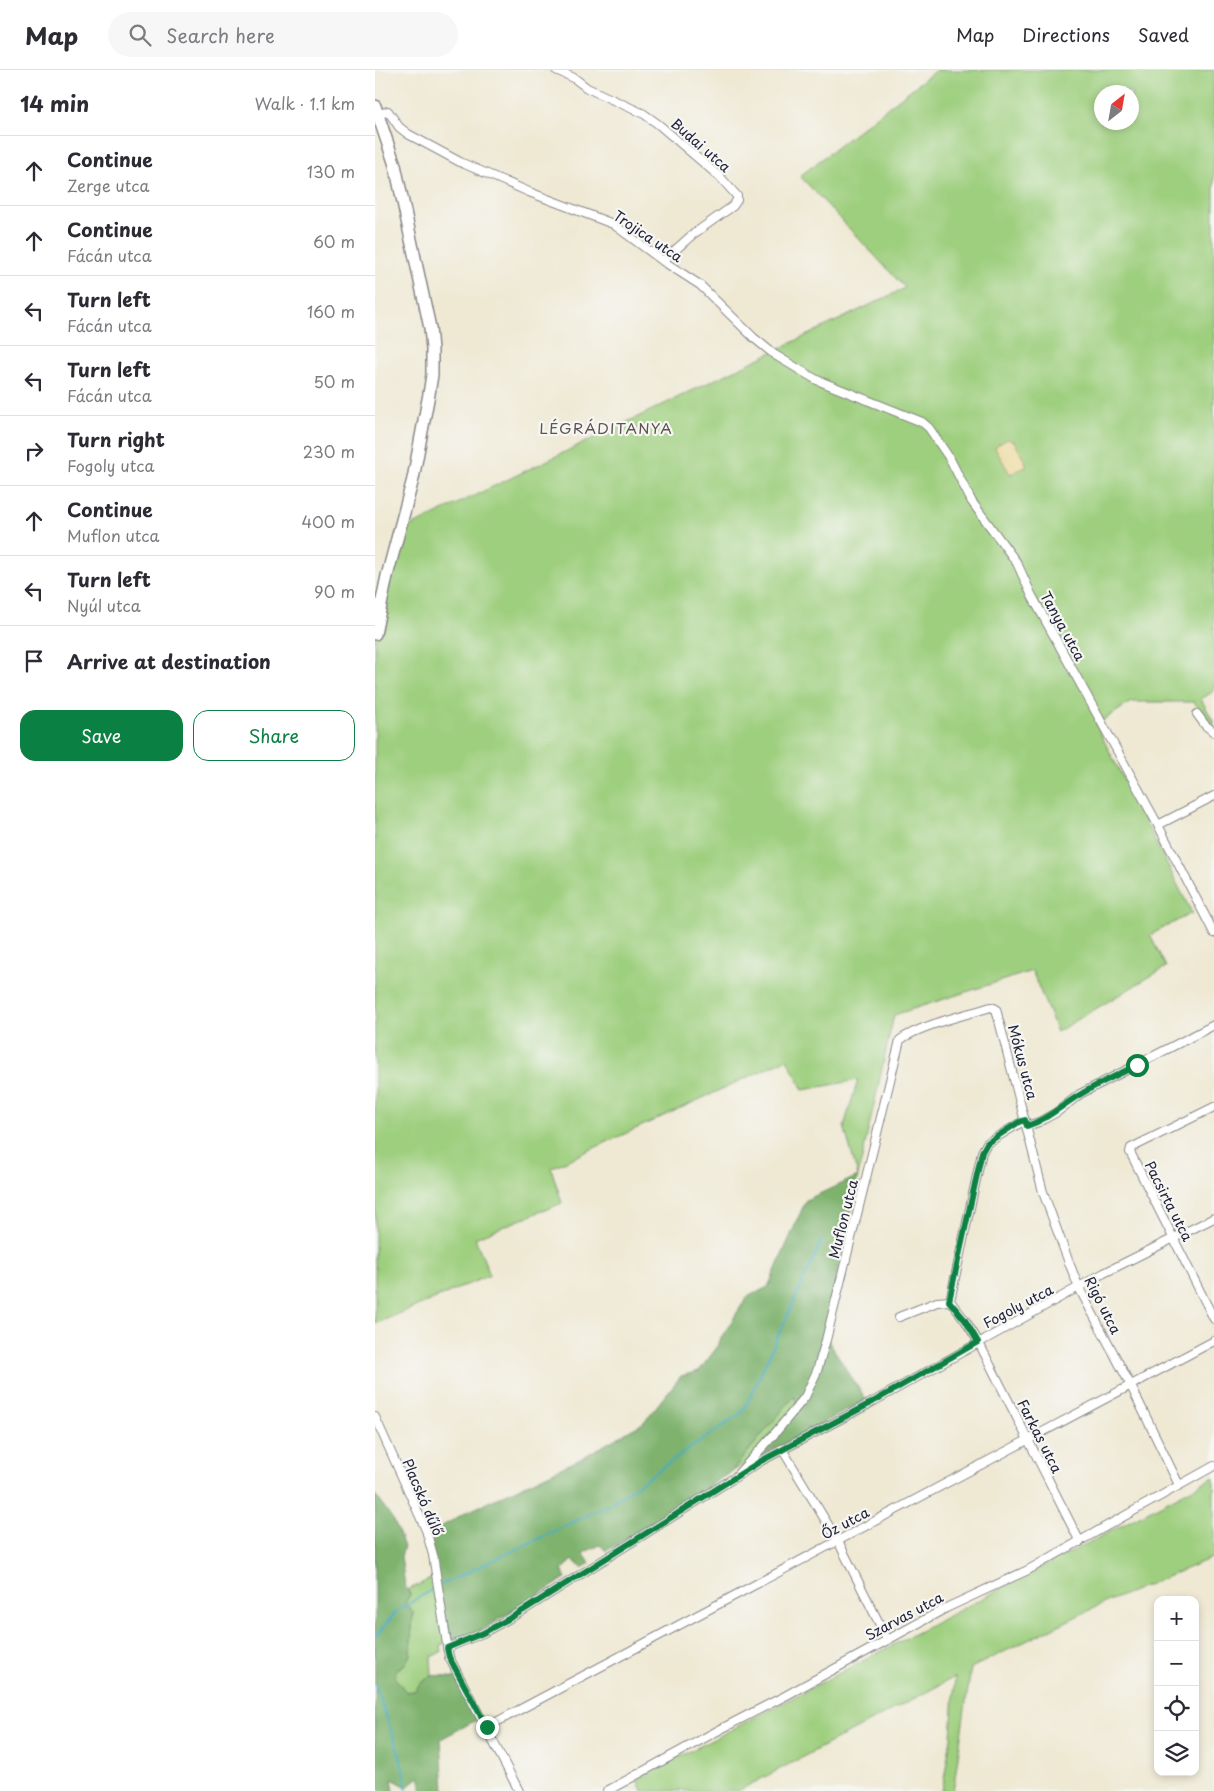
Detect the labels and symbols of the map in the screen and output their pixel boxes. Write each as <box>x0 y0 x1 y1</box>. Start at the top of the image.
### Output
north arrow <box>1094 85 1139 130</box>
street label: Budai utca <box>667 113 736 177</box>
street label: Trojica utca <box>609 205 687 267</box>
district label: LÉGRÁDITANYA <box>539 416 673 439</box>
street label: Tanya utca <box>1035 587 1091 665</box>
street label: Mókus utca <box>1003 1022 1043 1102</box>
route start <box>1126 1054 1149 1077</box>
street label: Pacsirta utca <box>1140 1157 1198 1245</box>
street label: Muflon utca <box>823 1177 863 1261</box>
street label: Rigó utca <box>1080 1272 1127 1338</box>
street label: Fogoly utca <box>979 1279 1057 1333</box>
street label: Farkas utca <box>1012 1395 1068 1477</box>
street label: Placskó dűlő <box>397 1455 449 1539</box>
street label: Őz utca <box>817 1502 873 1544</box>
street label: Szarvas utca <box>861 1586 947 1645</box>
route end <box>476 1716 499 1739</box>

